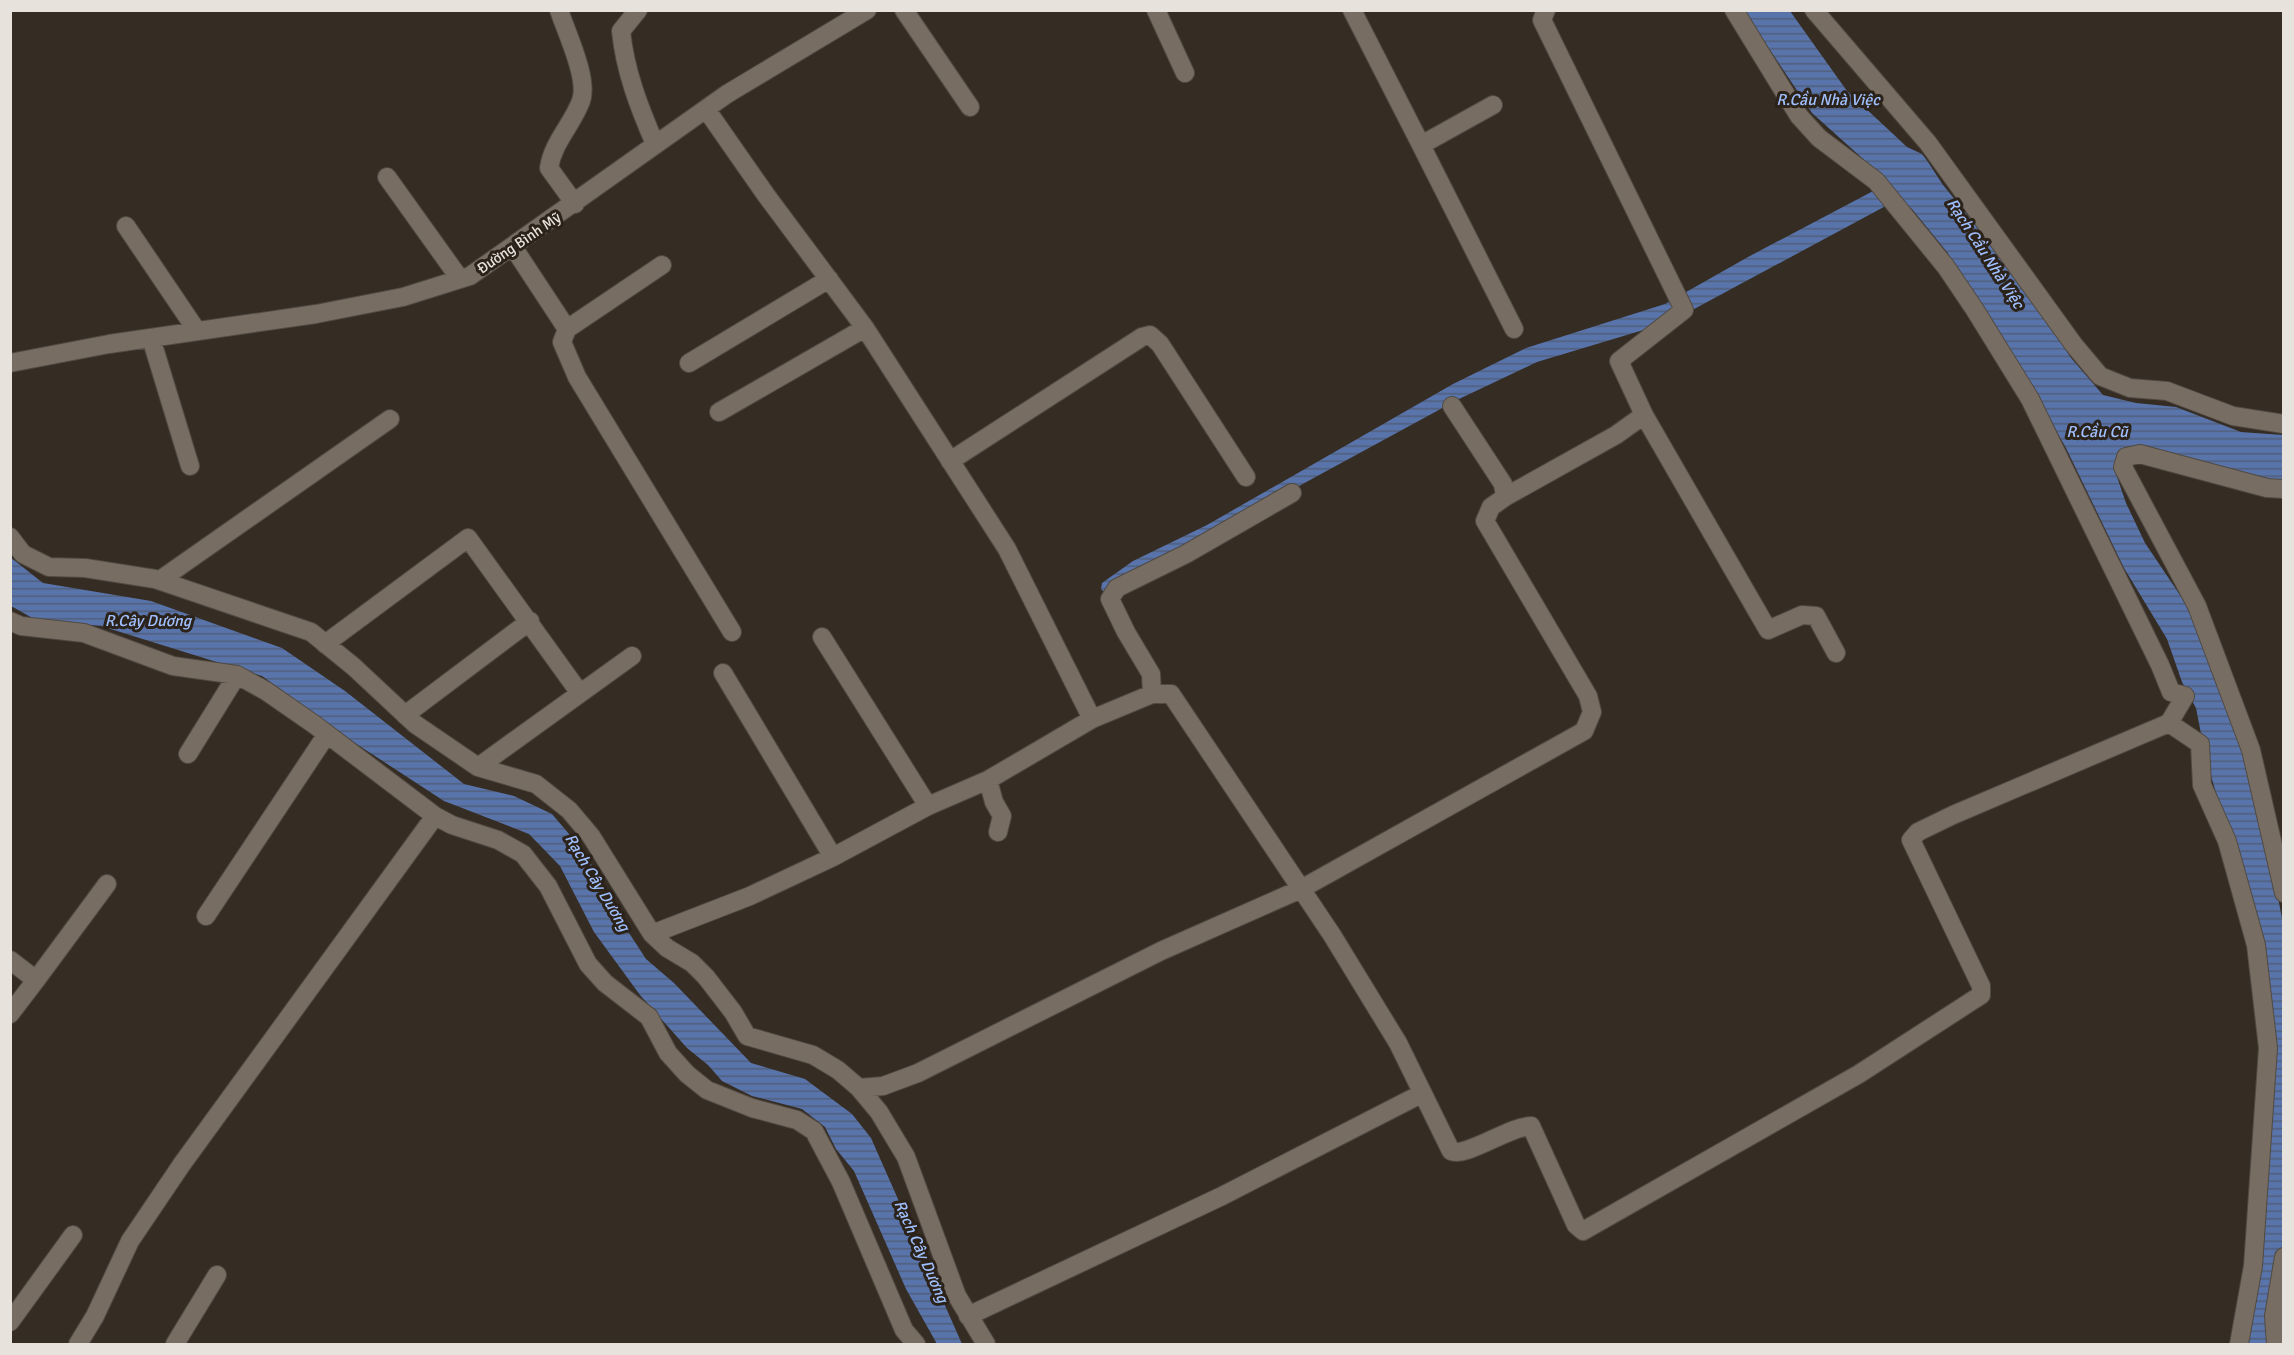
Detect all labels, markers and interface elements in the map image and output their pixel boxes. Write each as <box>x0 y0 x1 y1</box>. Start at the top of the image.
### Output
water label: R.Cầu Nhà Việc <box>1776 90 1881 110</box>
water label: Rạch Cầu Nhà Việc <box>1942 195 2029 314</box>
street label: Đường Bình Mỹ <box>474 208 564 278</box>
water label: R.Cầu Cũ <box>2066 422 2129 442</box>
water label: R.Cây Dương <box>105 611 193 631</box>
water label: Rạch Cây Dương <box>560 830 635 936</box>
water label: Rạch Cây Dương <box>889 1197 953 1307</box>

